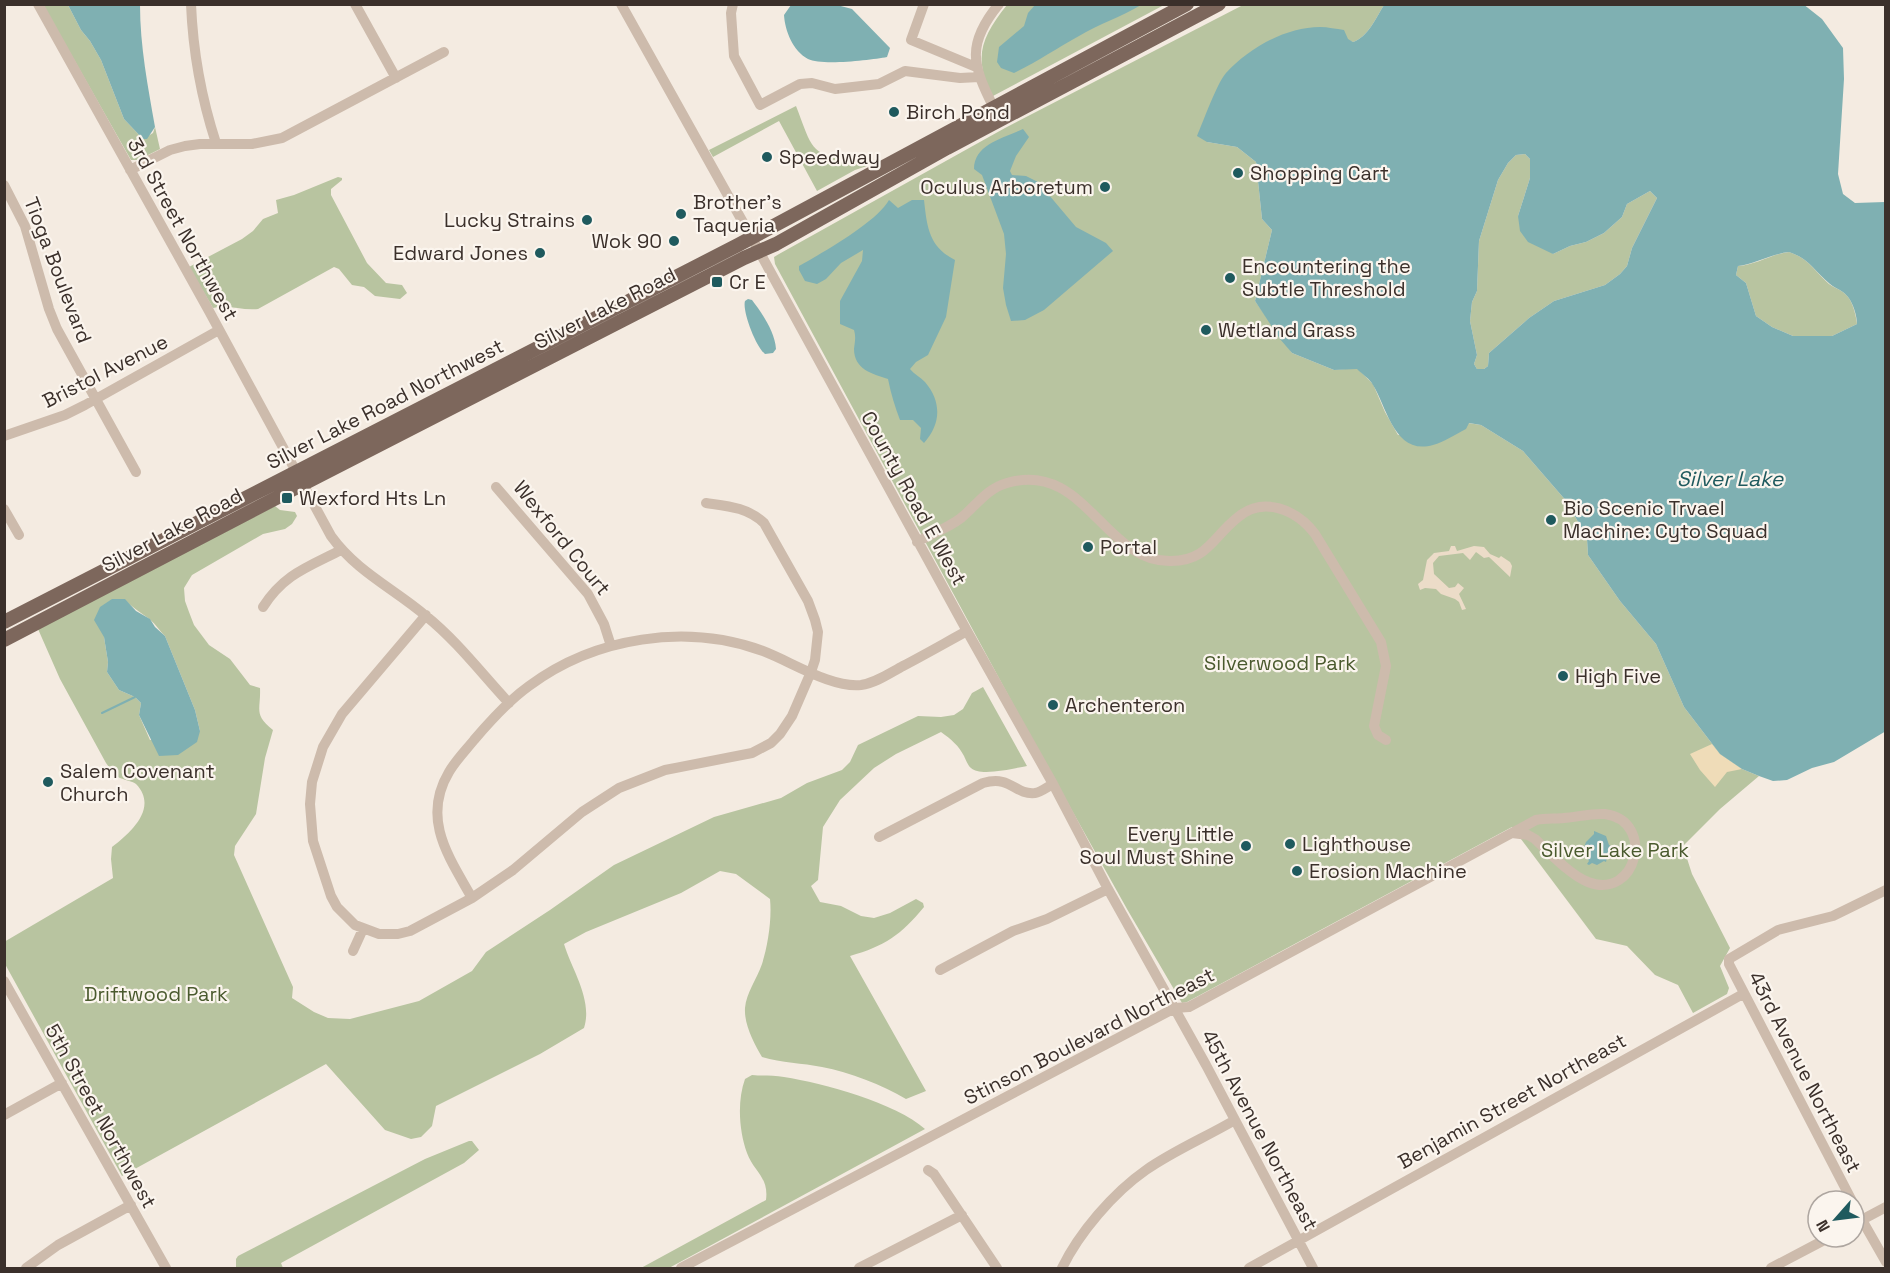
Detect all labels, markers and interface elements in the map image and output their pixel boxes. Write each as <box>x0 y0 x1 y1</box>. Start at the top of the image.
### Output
place label: Birch Pond <box>906 99 1010 125</box>
marker: Birch Pond <box>887 105 901 119</box>
street label: 3rd Street Northwest <box>122 133 244 325</box>
place label: Speedway <box>779 144 880 170</box>
marker: Speedway <box>760 150 774 164</box>
place label: Shopping Cart <box>1250 160 1389 186</box>
marker: Shopping Cart <box>1231 166 1245 180</box>
place label: Oculus Arboretum <box>920 174 1093 200</box>
marker: Oculus Arboretum <box>1098 180 1112 194</box>
place label: Brother's Taqueria <box>693 189 782 238</box>
street label: Tioga Boulevard <box>18 193 98 347</box>
place label: Lucky Strains <box>444 207 575 233</box>
marker: Brother's Taqueria <box>674 207 688 221</box>
marker: Lucky Strains <box>580 213 594 227</box>
place label: Wok 90 <box>591 228 662 254</box>
marker: Wok 90 <box>667 234 681 248</box>
place label: Edward Jones <box>393 240 528 266</box>
marker: Edward Jones <box>533 246 547 260</box>
place label: Encountering the Subtle Threshold <box>1242 253 1411 302</box>
street label: Silver Lake Road <box>530 261 680 355</box>
place label: Cr E <box>729 269 766 295</box>
marker: Encountering the Subtle Threshold <box>1223 271 1237 285</box>
marker: Cr E <box>710 275 724 289</box>
place label: Wetland Grass <box>1218 317 1355 343</box>
marker: Wetland Grass <box>1199 323 1213 337</box>
street label: Bristol Avenue <box>38 328 172 414</box>
street label: Silver Lake Road Northwest <box>262 333 508 475</box>
street label: County Road E West <box>855 406 973 590</box>
water label: Silver Lake <box>1677 465 1785 492</box>
street label: Wexford Court <box>508 475 616 601</box>
street label: Silver Lake Road <box>97 482 247 578</box>
place label: Wexford Hts Ln <box>299 485 446 511</box>
marker: Wexford Hts Ln <box>280 491 294 505</box>
place label: Bio Scenic Trvael Machine: Cyto Squad <box>1563 495 1768 544</box>
marker: Bio Scenic Trvael Machine: Cyto Squad <box>1544 513 1558 527</box>
place label: Portal <box>1100 534 1157 560</box>
marker: Portal <box>1081 540 1095 554</box>
park label: Silverwood Park <box>1204 650 1356 676</box>
place label: High Five <box>1575 663 1661 689</box>
marker: High Five <box>1556 669 1570 683</box>
place label: Archenteron <box>1065 692 1185 718</box>
marker: Archenteron <box>1046 698 1060 712</box>
place label: Salem Covenant Church <box>60 758 215 807</box>
marker: Salem Covenant Church <box>41 775 55 789</box>
place label: Every Little Soul Must Shine <box>1079 821 1234 870</box>
place label: Lighthouse <box>1302 831 1411 857</box>
marker: Lighthouse <box>1283 837 1297 851</box>
park label: Silver Lake Park <box>1541 837 1689 863</box>
marker: Every Little Soul Must Shine <box>1239 839 1253 853</box>
place label: Erosion Machine <box>1309 858 1467 884</box>
marker: Erosion Machine <box>1290 864 1304 878</box>
street label: Stinson Boulevard Northeast <box>959 961 1219 1111</box>
street label: 43rd Avenue Northeast <box>1743 967 1867 1177</box>
park label: Driftwood Park <box>84 981 228 1007</box>
street label: 5th Street Northwest <box>40 1019 162 1213</box>
street label: 45th Avenue Northeast <box>1196 1025 1324 1235</box>
street label: Benjamin Street Northeast <box>1393 1027 1631 1175</box>
north arrow <box>1806 1189 1866 1249</box>
text: N <box>1811 1216 1835 1235</box>

